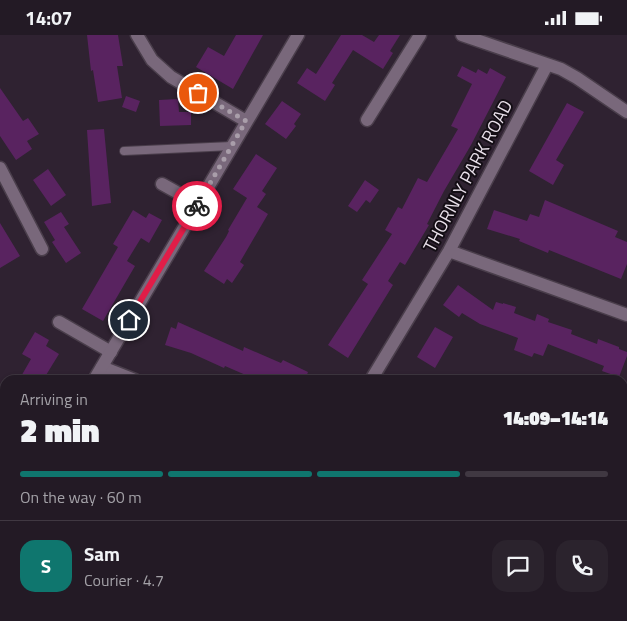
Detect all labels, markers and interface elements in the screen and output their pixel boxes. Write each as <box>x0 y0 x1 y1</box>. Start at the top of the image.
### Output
text: 14:07 <box>25 3 72 32</box>
pin <box>177 72 219 114</box>
icon: bag <box>184 79 212 107</box>
street label: THORNLY PARK ROAD <box>416 95 519 257</box>
courier <box>172 181 222 231</box>
icon: bike <box>183 192 211 220</box>
pin <box>108 299 150 341</box>
icon: home <box>115 306 143 334</box>
text: Arriving in <box>20 387 88 411</box>
text: 14:09–14:14 <box>503 403 608 432</box>
text: 2 min <box>20 406 100 454</box>
text: On the way · 60 m <box>20 485 142 509</box>
text: Sam <box>84 539 120 568</box>
button: chat <box>492 540 544 592</box>
button: phone <box>556 540 608 592</box>
text: S <box>41 551 51 580</box>
text: Courier · 4.7 <box>84 568 164 592</box>

